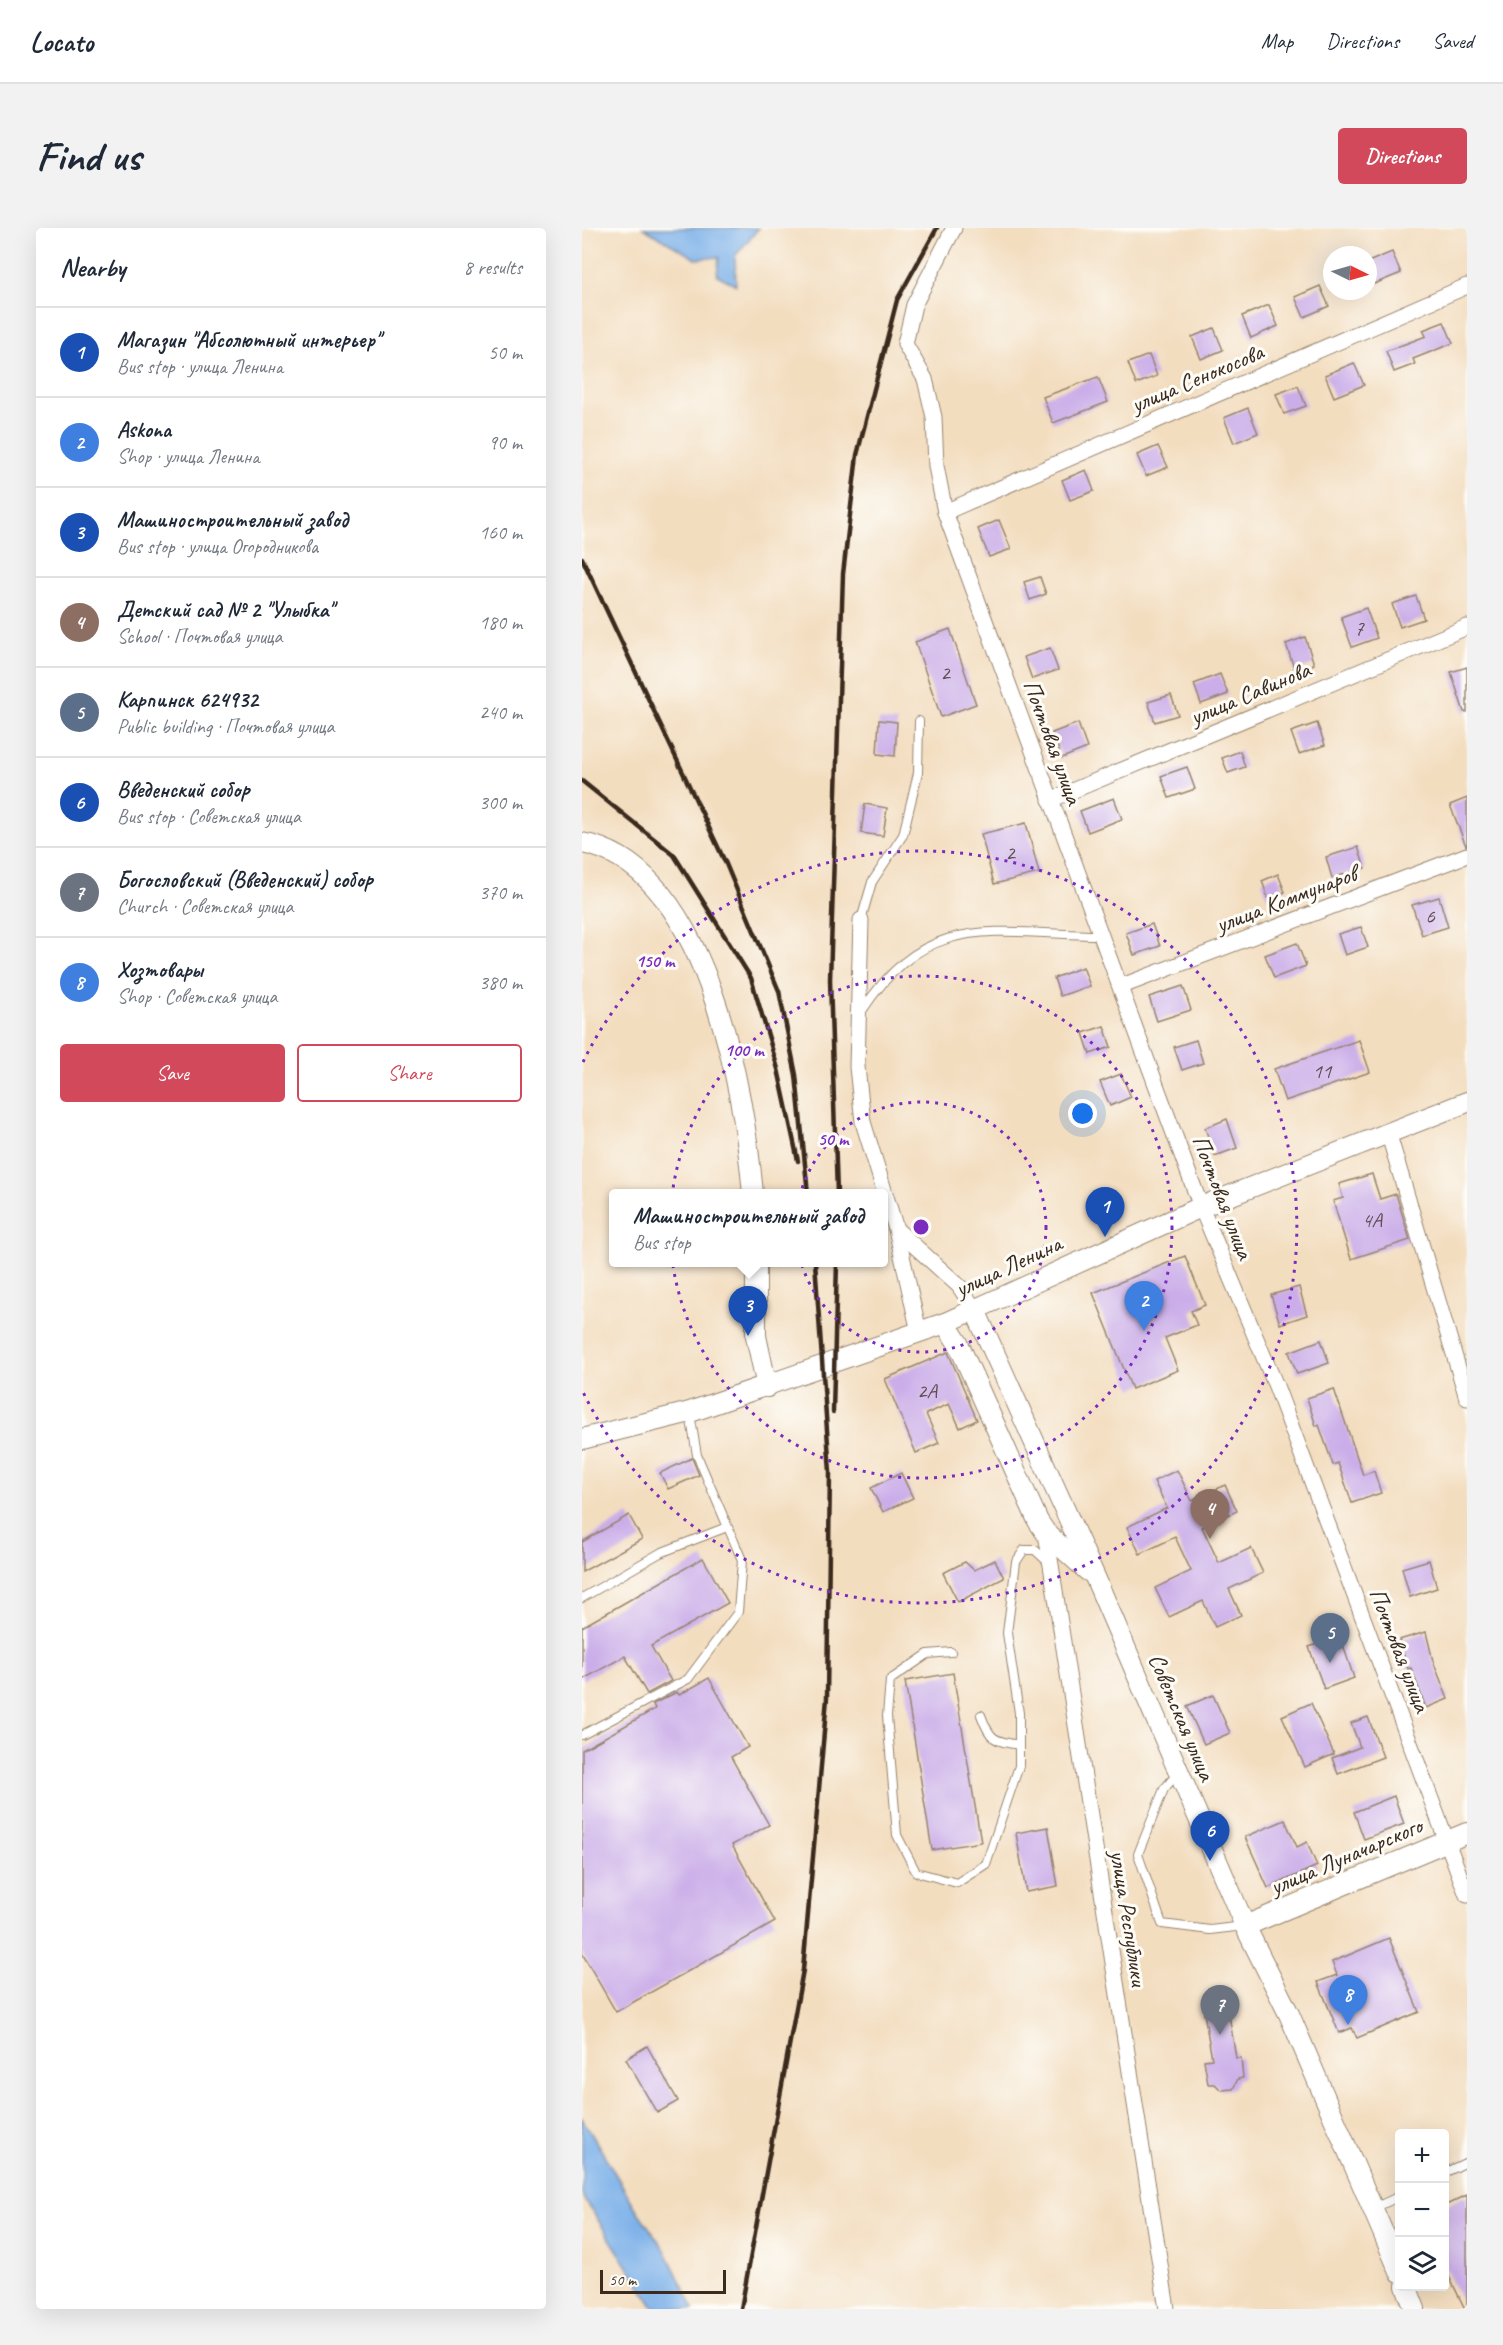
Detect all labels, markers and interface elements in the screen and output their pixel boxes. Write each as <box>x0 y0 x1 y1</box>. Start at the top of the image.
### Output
text: Locato <box>30 24 93 59</box>
text: Map <box>1261 28 1293 54</box>
text: Directions <box>1326 28 1399 54</box>
text: Saved <box>1432 28 1473 54</box>
button: Directions <box>1338 128 1467 184</box>
text: Find us <box>36 130 141 183</box>
north arrow <box>1323 246 1377 300</box>
text: Nearby <box>60 251 125 284</box>
text: 8 results <box>463 255 522 280</box>
text: Магазин "Абсолютный интерьер" <box>117 326 380 354</box>
street label: улица Сенокосова <box>1124 336 1269 420</box>
text: 1 <box>75 340 84 365</box>
text: 50 m <box>488 340 522 365</box>
text: Bus stop · улица Ленина <box>117 354 283 379</box>
text: Askona <box>117 416 171 444</box>
text: 2 <box>75 430 84 455</box>
text: 90 m <box>488 430 522 455</box>
text: Shop · улица Ленина <box>117 444 260 469</box>
text: Машиностроительный завод <box>117 506 348 534</box>
text: 3 <box>75 520 84 545</box>
text: 160 m <box>479 520 522 545</box>
text: Bus stop · улица Огородникова <box>117 534 318 559</box>
text: Детский сад № 2 "Улыбка" <box>117 596 334 624</box>
text: 4 <box>75 610 84 635</box>
text: 180 m <box>479 610 522 635</box>
house number: 7 <box>1354 615 1365 641</box>
text: School · Почтовая улица <box>117 624 282 649</box>
street label: улица Савинова <box>1184 654 1316 733</box>
house number: 2 <box>940 660 951 686</box>
street label: Почтовая улица <box>1017 676 1090 810</box>
text: Карпинск 624932 <box>117 686 258 714</box>
text: 5 <box>75 700 84 725</box>
text: 240 m <box>479 700 522 725</box>
text: Public building · Почтовая улица <box>117 714 334 739</box>
text: Введенский собор <box>117 776 250 804</box>
text: 6 <box>75 790 84 815</box>
text: 300 m <box>479 790 522 815</box>
text: Bus stop · Советская улица <box>117 804 301 829</box>
house number: 2 <box>1005 840 1016 866</box>
street label: улица Коммунаров <box>1209 856 1366 940</box>
text: Богословский (Введенский) собор <box>117 866 373 894</box>
text: 7 <box>75 880 84 905</box>
text: 370 m <box>479 880 522 905</box>
text: Church · Советская улица <box>117 894 293 919</box>
house number: 6 <box>1425 903 1435 929</box>
text: 150 m <box>636 950 676 972</box>
text: Хозтовары <box>117 956 203 984</box>
text: 8 <box>75 970 84 995</box>
text: 380 m <box>479 970 522 995</box>
text: Shop · Советская улица <box>117 984 277 1009</box>
text: 100 m <box>725 1039 765 1061</box>
button: Save <box>60 1044 285 1102</box>
button: Share <box>297 1044 522 1102</box>
house number: 11 <box>1313 1058 1333 1084</box>
your location <box>1068 1099 1097 1128</box>
text: 50 m <box>818 1128 850 1150</box>
street label: Почтовая улица <box>1186 1131 1261 1265</box>
pin: 1 <box>1086 1188 1124 1237</box>
popup <box>609 1189 888 1267</box>
text: Машиностроительный завод <box>633 1202 864 1230</box>
house number: 4А <box>1362 1207 1383 1233</box>
centre of rings <box>911 1217 931 1237</box>
street label: улица Ленина <box>948 1227 1068 1305</box>
text: Bus stop <box>633 1230 690 1255</box>
pin: 2 <box>1124 1282 1164 1331</box>
pin: 3 <box>728 1286 768 1336</box>
house number: 2А <box>917 1378 938 1404</box>
pin: 4 <box>1190 1490 1230 1539</box>
street label: Почтовая улица <box>1363 1584 1438 1718</box>
pin: 5 <box>1310 1614 1350 1663</box>
street label: Советская улица <box>1142 1649 1223 1787</box>
street label: улица Луначарского <box>1264 1809 1429 1902</box>
pin: 6 <box>1190 1812 1230 1861</box>
street label: улица Республики <box>1103 1846 1155 1990</box>
pin: 8 <box>1328 1976 1368 2025</box>
pin: 7 <box>1200 1986 1240 2035</box>
map controls <box>1395 2129 1449 2291</box>
button: + <box>1395 2129 1449 2183</box>
button: − <box>1395 2183 1449 2237</box>
button: layers <box>1395 2237 1449 2291</box>
scale bar <box>600 2267 726 2294</box>
text: 50 m <box>609 2270 636 2290</box>

